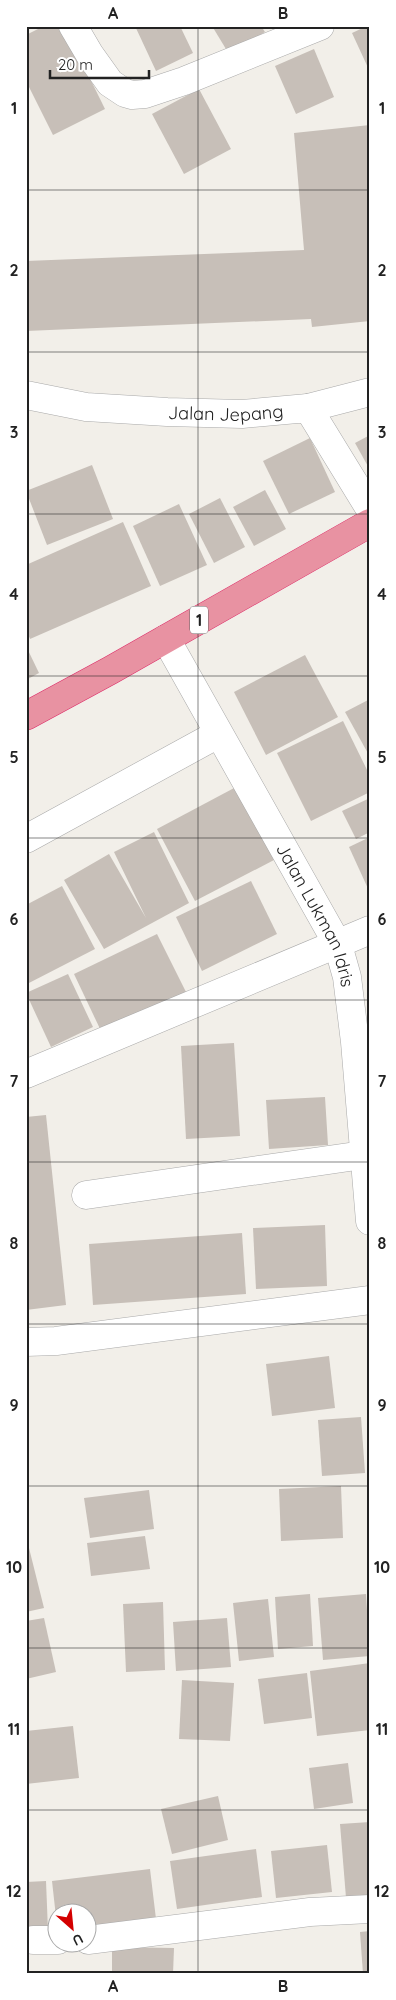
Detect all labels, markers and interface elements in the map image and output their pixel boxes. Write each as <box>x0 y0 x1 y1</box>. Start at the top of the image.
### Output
text: A <box>108 3 119 23</box>
text: B <box>278 3 288 23</box>
scale bar <box>50 48 149 80</box>
text: 20 m <box>58 55 93 74</box>
text: 1 <box>11 98 17 118</box>
text: 1 <box>379 98 385 118</box>
text: 2 <box>9 260 19 280</box>
text: 2 <box>377 260 387 280</box>
street label: Jalan Jepang <box>168 399 284 426</box>
text: 3 <box>10 422 18 442</box>
text: 3 <box>378 422 386 442</box>
text: 4 <box>9 584 19 604</box>
text: 4 <box>377 584 387 604</box>
road number: 1 <box>190 606 208 634</box>
text: 5 <box>9 747 19 767</box>
text: 5 <box>377 747 387 767</box>
street label: Jalan Lukman Idris <box>272 839 360 988</box>
text: 6 <box>10 909 19 929</box>
text: 6 <box>378 909 387 929</box>
text: 7 <box>10 1071 19 1091</box>
text: 7 <box>378 1071 387 1091</box>
text: 8 <box>10 1233 19 1253</box>
text: 8 <box>378 1233 387 1253</box>
text: 9 <box>9 1395 19 1415</box>
text: 9 <box>377 1395 387 1415</box>
text: 10 <box>6 1557 22 1577</box>
text: 10 <box>374 1557 390 1577</box>
text: 11 <box>8 1719 20 1739</box>
text: 11 <box>376 1719 388 1739</box>
text: 12 <box>6 1881 22 1901</box>
text: 12 <box>374 1881 390 1901</box>
north arrow <box>48 1902 98 1952</box>
text: U <box>69 1929 86 1950</box>
text: A <box>108 1976 119 1996</box>
text: B <box>278 1976 288 1996</box>

